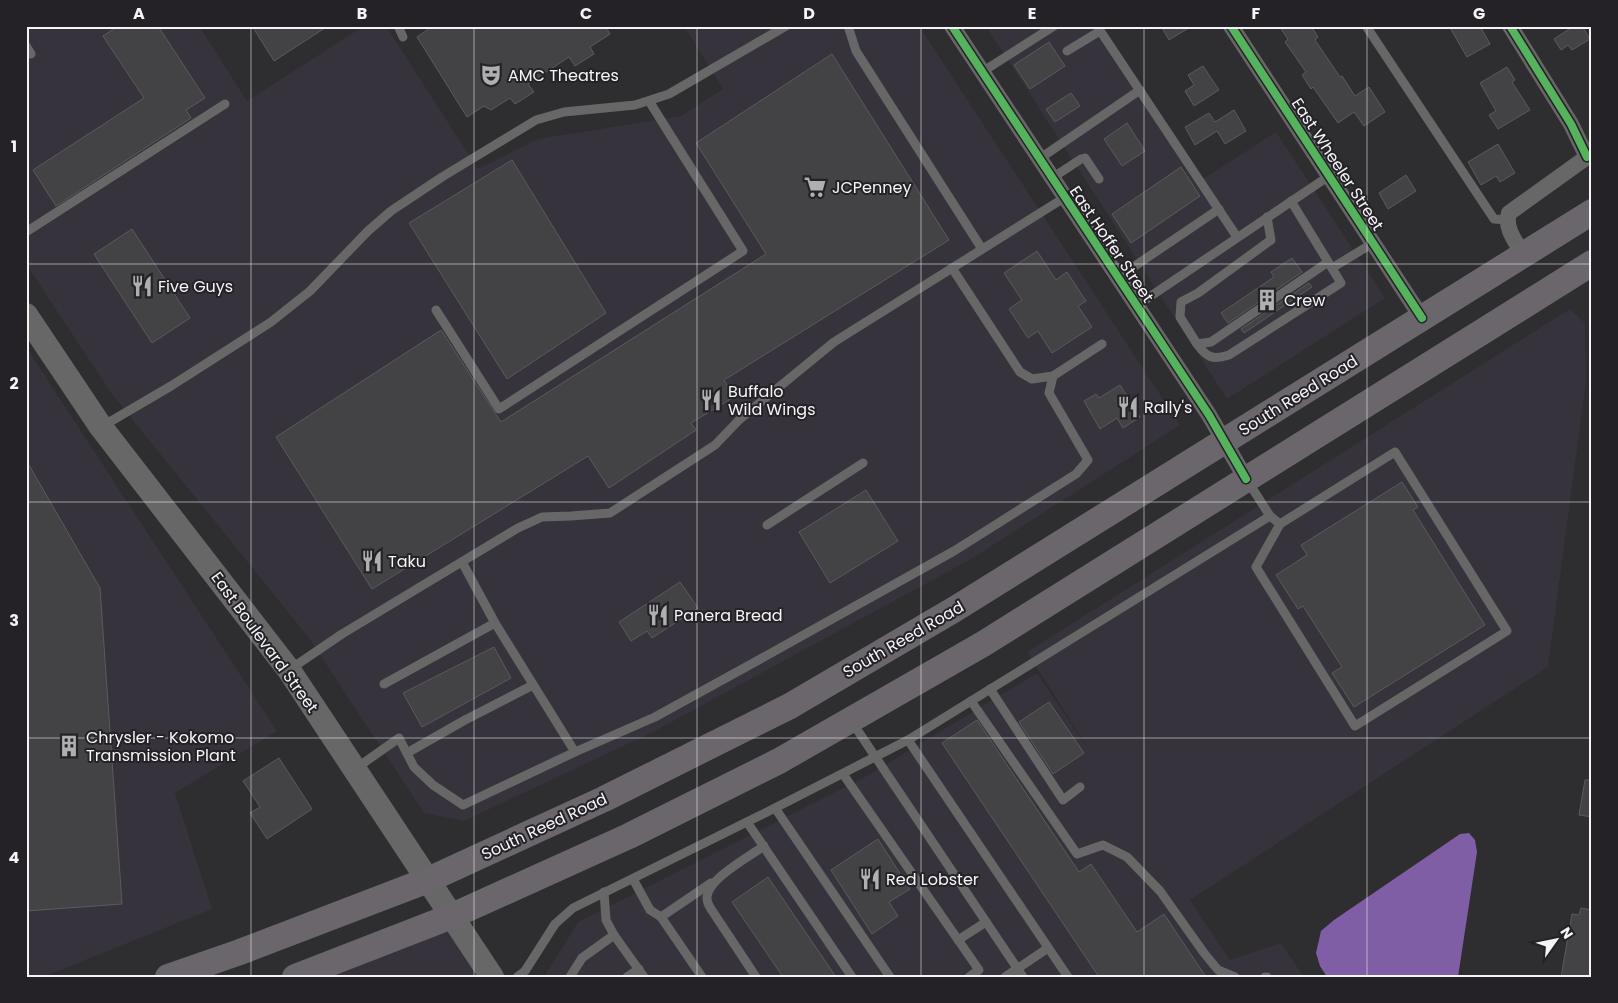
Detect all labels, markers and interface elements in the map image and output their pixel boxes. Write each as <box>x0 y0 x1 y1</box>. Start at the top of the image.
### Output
text: A <box>133 2 145 25</box>
text: B <box>357 2 367 25</box>
text: C <box>580 2 592 25</box>
text: D <box>803 2 815 25</box>
text: E <box>1028 2 1036 25</box>
text: F <box>1252 2 1261 25</box>
text: G <box>1473 2 1485 25</box>
theatre icon: AMC Theatres <box>478 62 504 88</box>
place label: AMC Theatres <box>508 64 619 87</box>
street label: East Wheeler Street <box>1286 93 1389 235</box>
text: 1 <box>11 135 17 158</box>
supermarket icon: JCPenney <box>802 174 828 200</box>
place label: JCPenney <box>832 176 911 199</box>
street label: East Hoffer Street <box>1064 181 1159 307</box>
restaurant icon: Five Guys <box>129 273 155 299</box>
place label: Five Guys <box>158 275 233 298</box>
building icon: Crew <box>1254 287 1280 313</box>
place label: Crew <box>1284 289 1325 312</box>
street label: South Reed Road <box>1234 350 1362 441</box>
text: 2 <box>9 372 19 395</box>
place label: Buffalo Wild Wings <box>728 380 816 421</box>
restaurant icon: Buffalo Wild Wings <box>698 387 724 413</box>
restaurant icon: Rally's <box>1115 394 1141 420</box>
place label: Rally's <box>1144 396 1192 419</box>
restaurant icon: Taku <box>359 548 385 574</box>
place label: Taku <box>388 550 426 573</box>
street label: East Boulevard Street <box>206 567 324 718</box>
street label: South Reed Road <box>838 595 968 684</box>
restaurant icon: Panera Bread <box>645 602 671 628</box>
place label: Panera Bread <box>674 604 783 627</box>
text: 3 <box>9 609 19 632</box>
place label: Chrysler - Kokomo Transmission Plant <box>86 726 236 767</box>
building icon: Chrysler - Kokomo Transmission Plant <box>56 733 82 759</box>
street label: South Reed Road <box>478 787 611 866</box>
text: 4 <box>9 846 20 869</box>
restaurant icon: Red Lobster <box>857 866 883 892</box>
place label: Red Lobster <box>886 868 979 891</box>
north arrow <box>1530 916 1580 966</box>
text: N <box>1556 923 1578 943</box>

